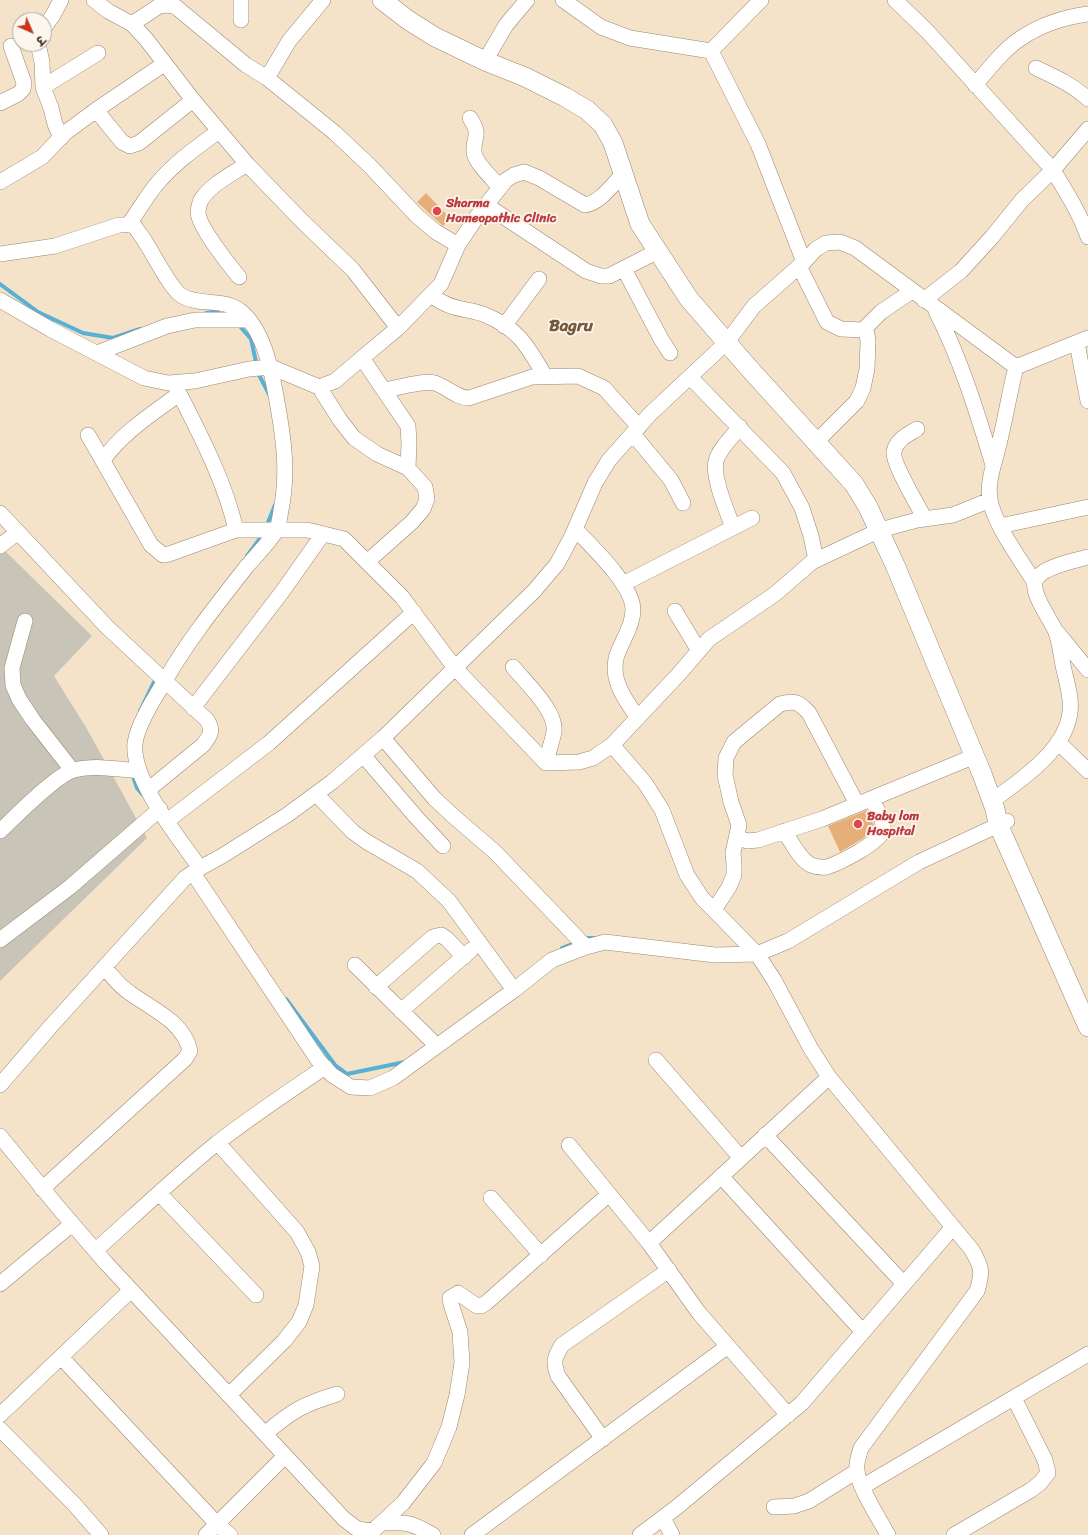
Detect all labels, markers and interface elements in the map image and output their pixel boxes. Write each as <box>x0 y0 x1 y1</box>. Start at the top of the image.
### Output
north arrow <box>12 12 52 52</box>
text: उ <box>31 31 49 49</box>
place label: Sharma Homeopathic Clinic <box>446 196 556 227</box>
marker: Sharma Homeopathic Clinic <box>431 205 443 217</box>
district label: Bagru <box>549 317 593 337</box>
place label: Baby lom Hospital <box>867 809 919 840</box>
marker: Baby lom Hospital <box>852 818 864 830</box>

